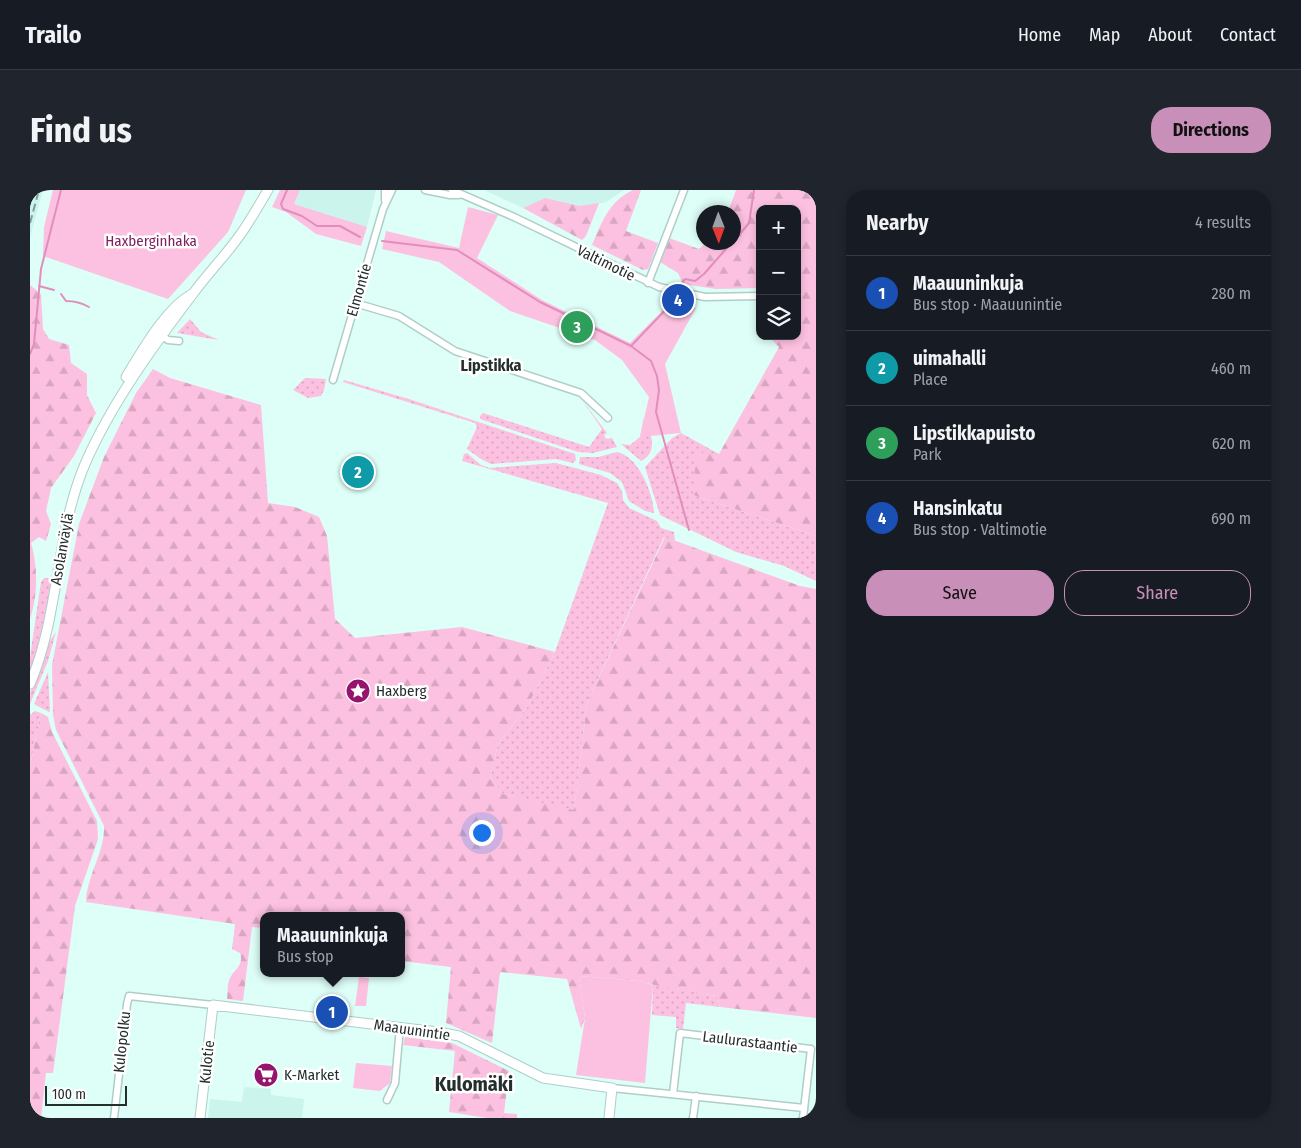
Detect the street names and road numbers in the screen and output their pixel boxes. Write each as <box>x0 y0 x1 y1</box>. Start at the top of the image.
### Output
street label: Valtimotie <box>574 241 638 285</box>
street label: Elmontie <box>343 261 375 319</box>
street label: Asolanväylä <box>47 512 77 586</box>
street label: Kulopolku <box>110 1010 134 1074</box>
street label: Maauunintie <box>373 1016 451 1044</box>
street label: Laulurastaantie <box>702 1027 798 1057</box>
street label: Kulotie <box>196 1039 218 1085</box>

